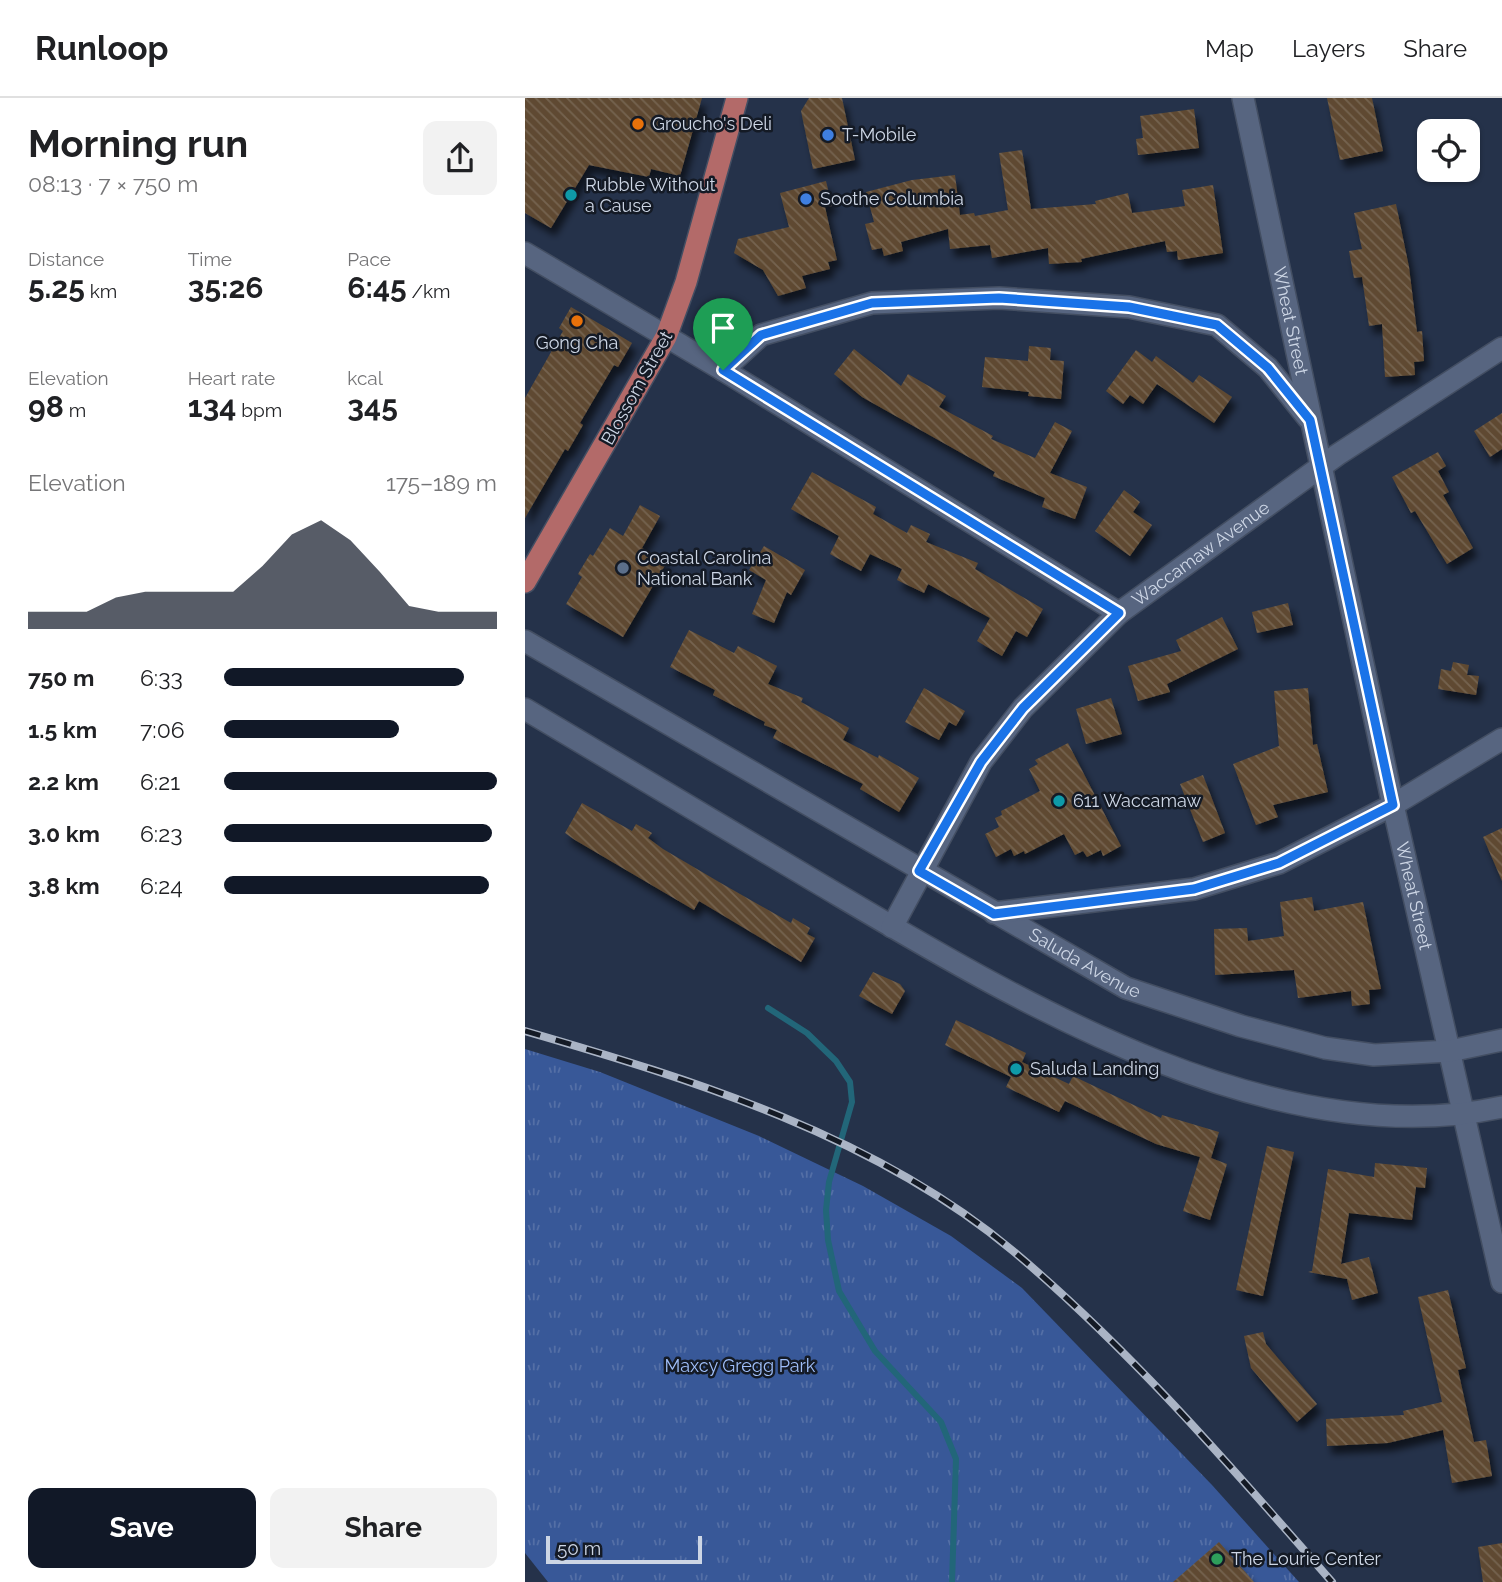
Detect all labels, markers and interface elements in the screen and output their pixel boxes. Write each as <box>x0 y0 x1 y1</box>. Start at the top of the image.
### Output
text: Runloop <box>35 29 168 68</box>
text: Map <box>1205 34 1254 63</box>
text: Layers <box>1292 34 1365 63</box>
text: Share <box>1403 34 1467 63</box>
place label: Groucho's Deli <box>652 113 772 134</box>
marker: Groucho's Deli <box>630 116 646 132</box>
map controls <box>1417 119 1480 182</box>
button: locate <box>1417 119 1480 182</box>
text: Morning run <box>28 121 248 166</box>
button: share <box>423 121 497 195</box>
place label: T-Mobile <box>842 124 917 145</box>
marker: T-Mobile <box>820 127 836 143</box>
text: 08:13 · 7 × 750 m <box>28 170 198 197</box>
place label: Rubble Without a Cause <box>585 174 716 216</box>
marker: Rubble Without a Cause <box>563 187 579 203</box>
place label: Soothe Columbia <box>820 188 964 209</box>
marker: Soothe Columbia <box>798 191 814 207</box>
text: Distance <box>28 248 104 270</box>
text: Time <box>188 248 232 270</box>
text: Pace <box>347 248 391 270</box>
street label: Wheat Street <box>1269 265 1313 377</box>
text: 5.25 <box>28 270 85 305</box>
text: 35:26 <box>188 270 264 305</box>
text: 6:45 <box>347 270 407 305</box>
text: km <box>85 280 117 302</box>
text: /km <box>407 280 451 302</box>
pin <box>693 298 753 370</box>
icon: arrive <box>704 309 742 347</box>
marker: Gong Cha <box>569 313 585 329</box>
street label: Blossom Street <box>597 327 676 448</box>
place label: Gong Cha <box>536 332 618 353</box>
text: Elevation <box>28 367 109 389</box>
text: Heart rate <box>188 367 275 389</box>
text: kcal <box>347 367 383 389</box>
text: 98 <box>28 389 64 424</box>
text: 134 <box>188 389 236 424</box>
text: 345 <box>347 389 398 424</box>
text: m <box>64 399 86 421</box>
text: bpm <box>236 399 282 421</box>
text: Elevation <box>28 469 126 496</box>
text: 175–189 m <box>386 469 497 496</box>
street label: Waccamaw Avenue <box>1128 496 1274 610</box>
place label: Coastal Carolina National Bank <box>637 547 771 589</box>
marker: Coastal Carolina National Bank <box>615 560 631 576</box>
text: 750 m <box>28 664 94 691</box>
text: 6:33 <box>140 664 183 691</box>
text: 1.5 km <box>28 716 97 743</box>
text: 7:06 <box>140 716 185 743</box>
text: 2.2 km <box>28 768 99 795</box>
text: 6:21 <box>140 768 180 795</box>
place label: 611 Waccamaw <box>1073 790 1201 811</box>
marker: 611 Waccamaw <box>1051 793 1067 809</box>
text: 3.0 km <box>28 820 100 847</box>
text: 6:23 <box>140 820 182 847</box>
street label: Wheat Street <box>1392 840 1437 952</box>
text: 3.8 km <box>28 872 100 899</box>
text: 6:24 <box>140 872 183 899</box>
street label: Saluda Avenue <box>1025 923 1143 1002</box>
place label: Saluda Landing <box>1030 1058 1159 1079</box>
marker: Saluda Landing <box>1008 1061 1024 1077</box>
park label: Maxcy Gregg Park <box>665 1355 816 1376</box>
button: Save <box>28 1488 256 1568</box>
button: Share <box>270 1488 497 1568</box>
scale bar <box>546 1533 702 1565</box>
text: 50 m <box>557 1537 601 1559</box>
place label: The Lourie Center <box>1231 1548 1381 1569</box>
marker: The Lourie Center <box>1209 1551 1225 1567</box>

